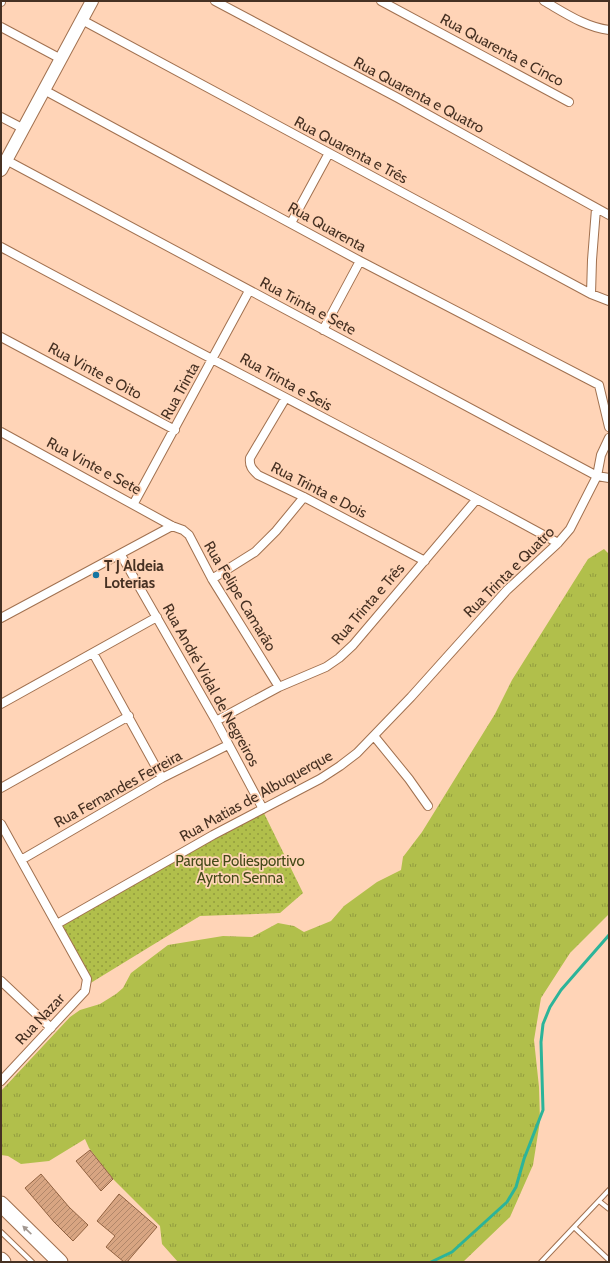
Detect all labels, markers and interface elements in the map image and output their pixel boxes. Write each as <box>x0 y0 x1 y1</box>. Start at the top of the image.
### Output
street label: Rua Quarenta e Cinco <box>437 10 567 90</box>
street label: Rua Quarenta e Quatro <box>351 53 487 137</box>
street label: Rua Quarenta e Três <box>291 112 411 188</box>
street label: Rua Quarenta <box>285 198 370 256</box>
street label: Rua Trinta e Sete <box>257 273 359 339</box>
street label: Rua Vinte e Oito <box>45 339 145 403</box>
street label: Rua Trinta e Seis <box>237 349 335 415</box>
street label: Rua Trinta <box>157 359 203 423</box>
street label: Rua Vinte e Sete <box>44 433 145 499</box>
street label: Rua Trinta e Dois <box>268 458 370 522</box>
street label: Rua Trinta e Quatro <box>460 523 558 621</box>
street label: Rua Felipe Camarão <box>200 538 280 654</box>
place label: T J Aldeia Loterias <box>104 557 164 592</box>
street label: Rua Trinta e Três <box>328 560 408 648</box>
marker: T J Aldeia Loterias <box>91 570 101 580</box>
street label: Rua André Vidal de Negreiros <box>159 600 263 770</box>
street label: Rua Fernandes Ferreira <box>51 746 186 832</box>
street label: Rua Matias de Albuquerque <box>176 746 336 846</box>
park label: Parque Poliesportivo Ayrton Senna <box>175 852 305 887</box>
street label: Rua Nazar <box>12 989 69 1049</box>
one-way arrow <box>22 1226 32 1235</box>

